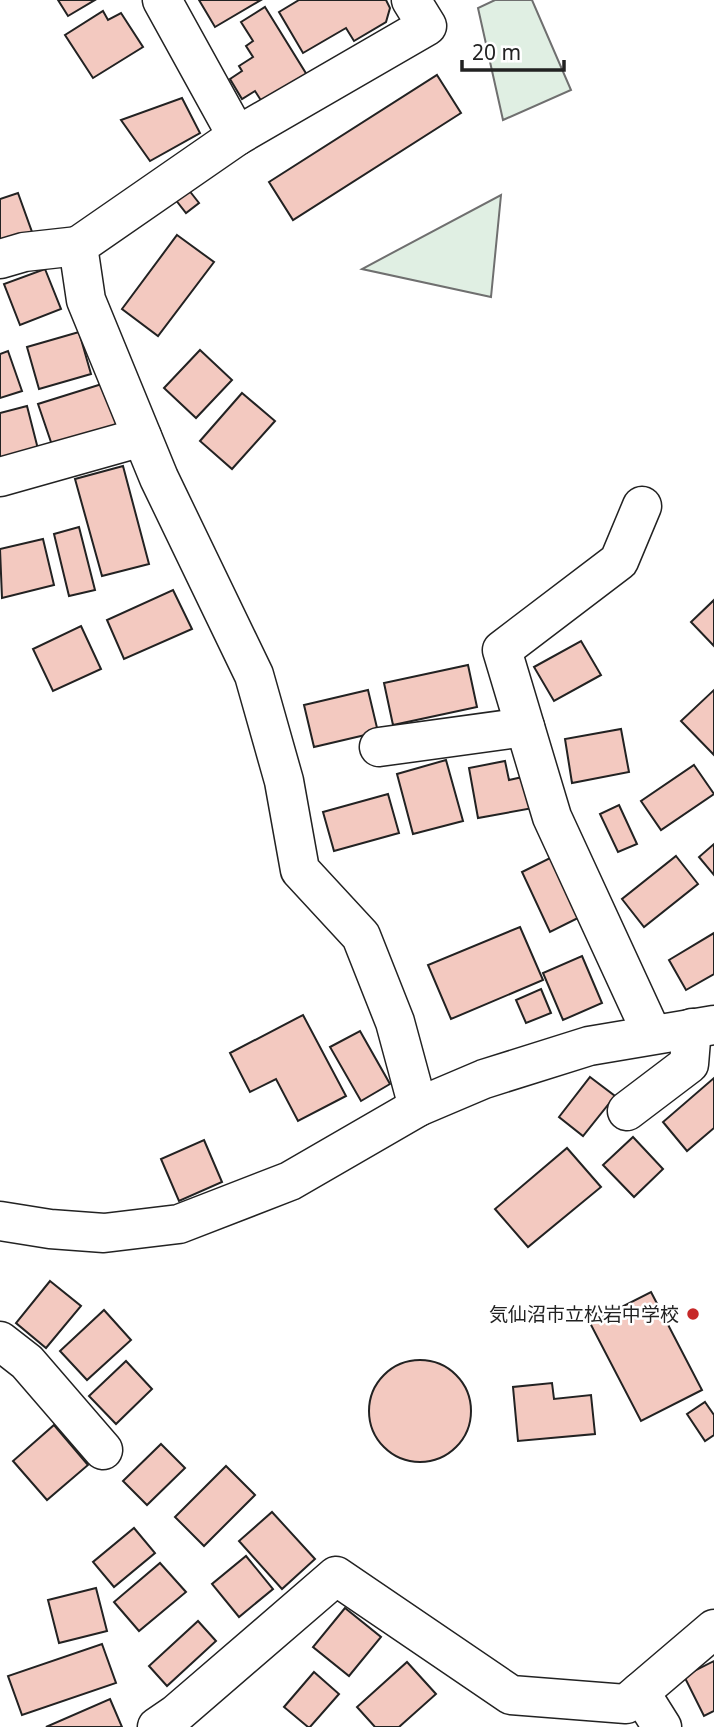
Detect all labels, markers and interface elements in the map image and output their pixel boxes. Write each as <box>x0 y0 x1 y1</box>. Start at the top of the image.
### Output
scale bar <box>462 28 564 72</box>
text: 20 m <box>472 38 521 66</box>
place label: 気仙沼市立松岩中学校 <box>489 1301 679 1327</box>
marker: 気仙沼市立松岩中学校 <box>685 1306 701 1322</box>

